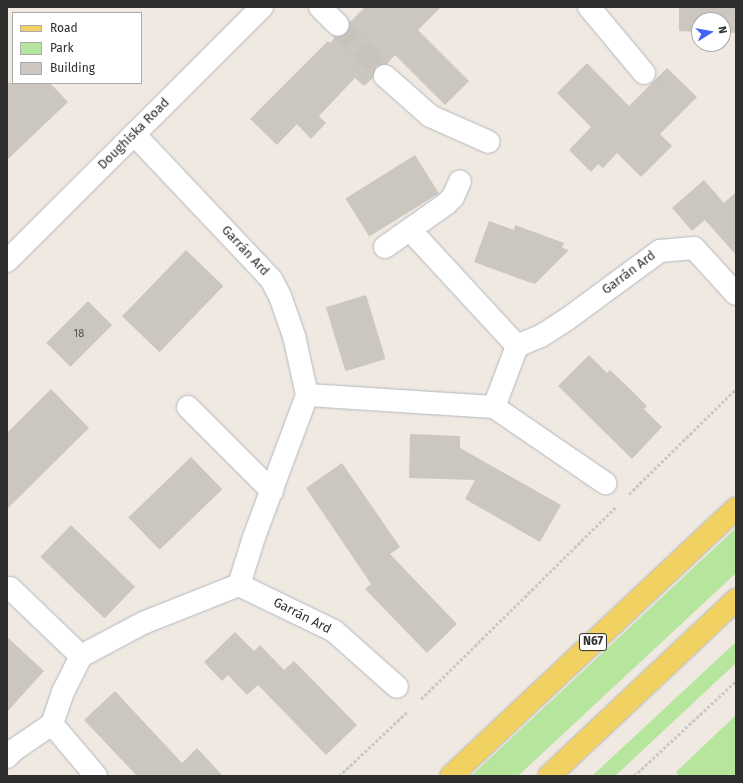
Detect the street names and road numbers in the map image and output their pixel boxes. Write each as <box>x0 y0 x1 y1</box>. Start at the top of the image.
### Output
street label: Doughiska Road <box>95 95 173 173</box>
street label: Garrán Ard <box>218 223 272 279</box>
street label: Garrán Ard <box>599 248 659 298</box>
street label: Garrán Ard <box>270 595 334 637</box>
road number: N67 <box>578 632 608 652</box>

